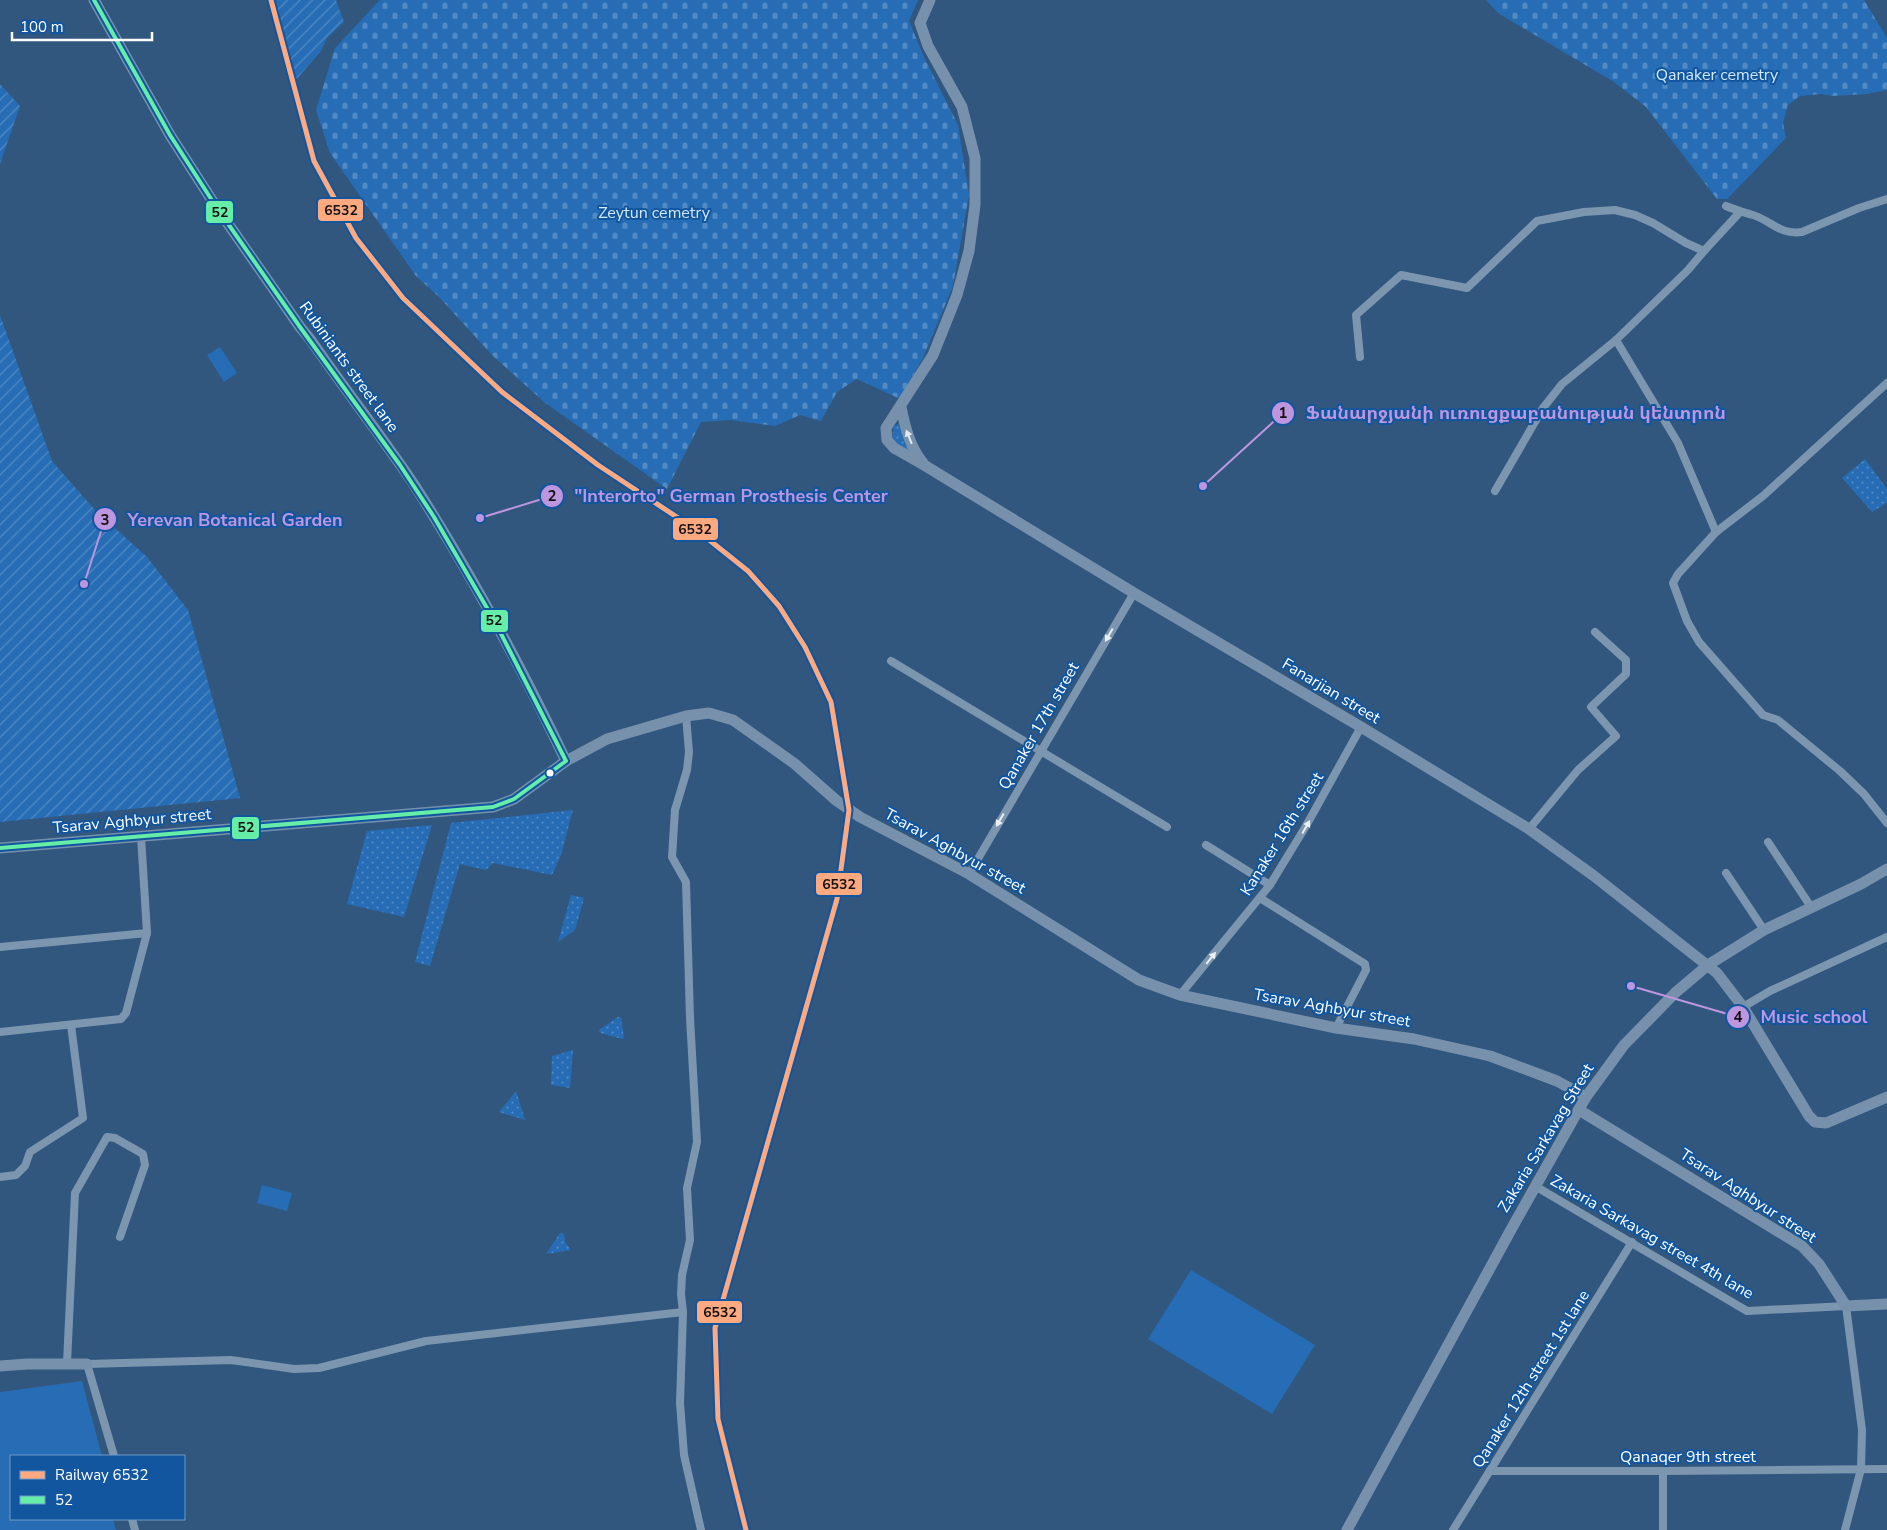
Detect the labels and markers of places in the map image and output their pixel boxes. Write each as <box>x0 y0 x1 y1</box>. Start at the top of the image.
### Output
callout: Ֆանարջյանի ուռուցքաբանության կենտրոն <box>1271 396 1736 429</box>
callout: "Interorto" German Prosthesis Center <box>539 479 898 512</box>
callout: Yerevan Botanical Garden <box>93 503 353 536</box>
unlabelled marker <box>545 768 555 778</box>
callout: Music school <box>1725 1000 1877 1033</box>

